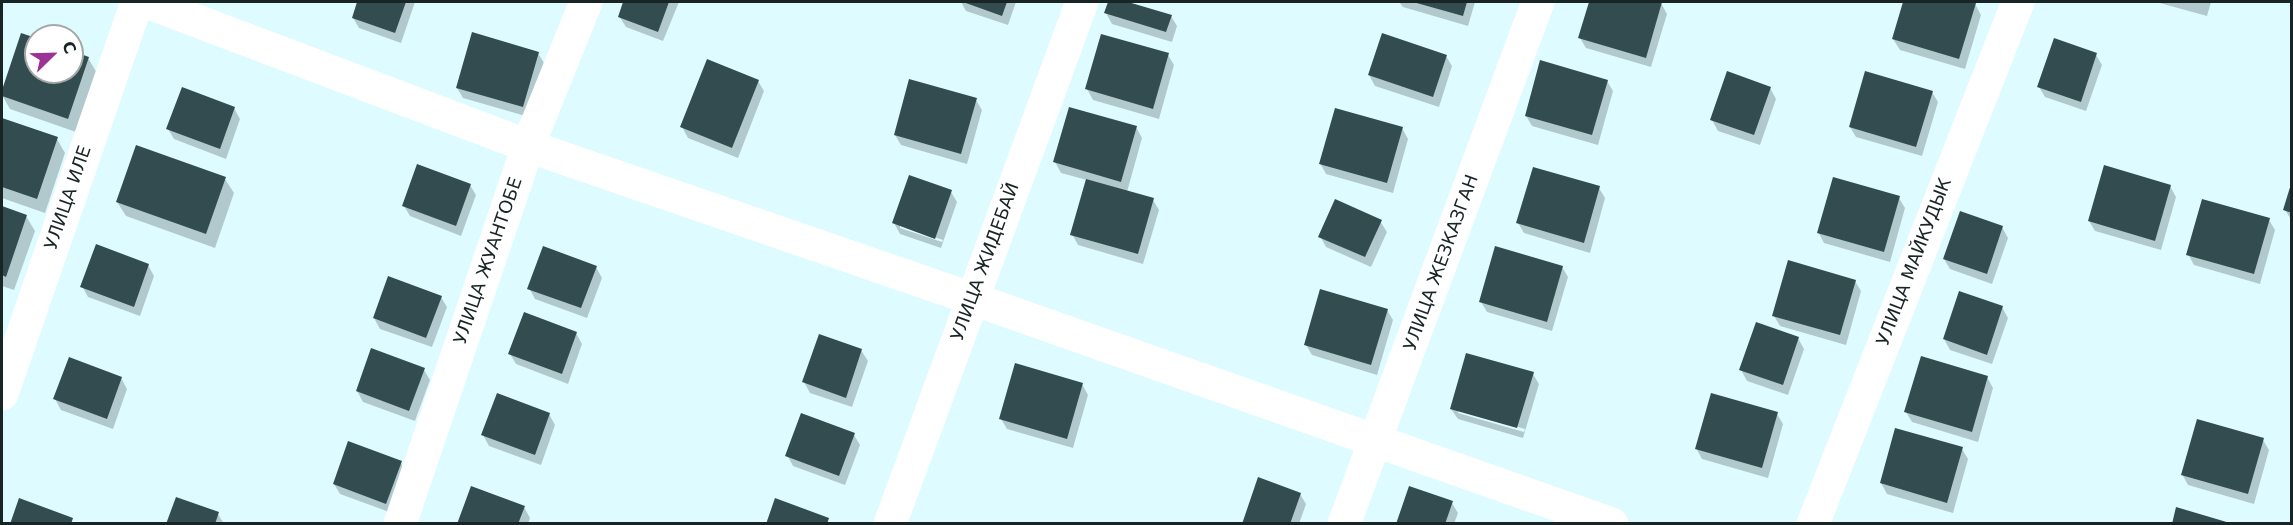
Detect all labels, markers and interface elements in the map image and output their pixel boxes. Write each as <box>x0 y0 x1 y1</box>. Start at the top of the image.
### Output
north arrow <box>24 24 84 84</box>
text: С <box>58 38 80 57</box>
street label: УЛИЦА ИЛЕ <box>41 143 97 253</box>
street label: УЛИЦА ЖЕЗКАЗГАН <box>1400 172 1484 354</box>
street label: УЛИЦА ЖУАНТОБЕ <box>450 175 528 347</box>
street label: УЛИЦА МАЙКУДЫК <box>1873 175 1957 349</box>
street label: УЛИЦА ЖИДЕБАЙ <box>947 180 1025 344</box>

